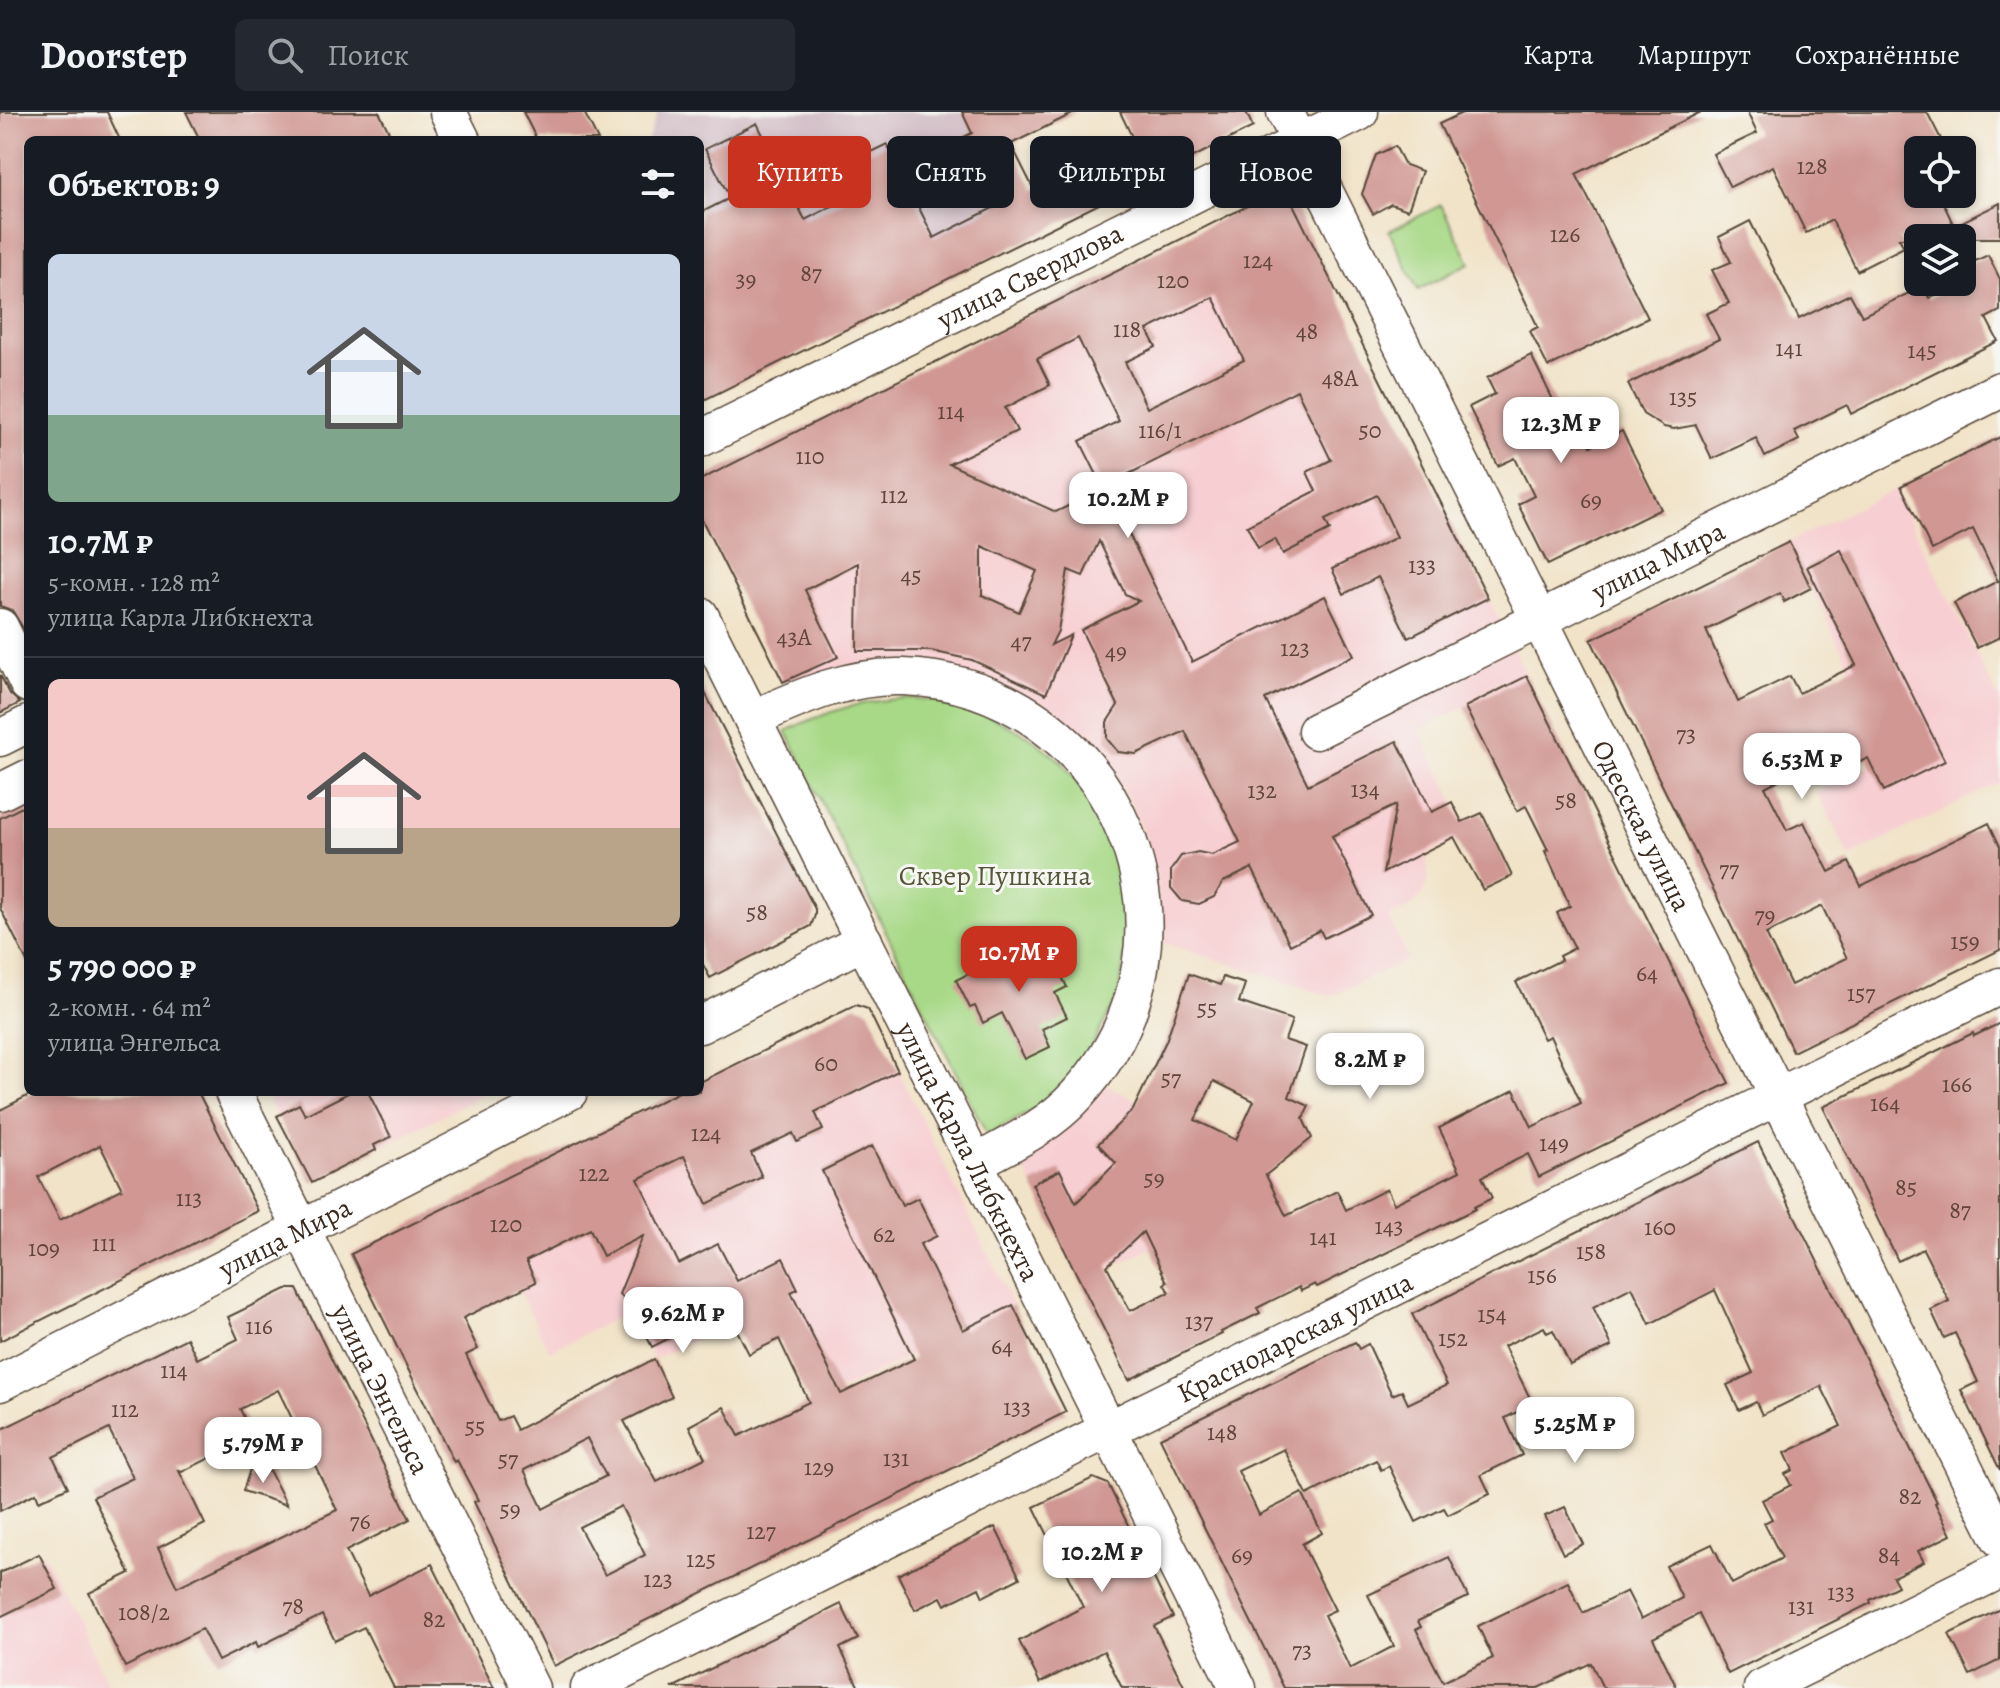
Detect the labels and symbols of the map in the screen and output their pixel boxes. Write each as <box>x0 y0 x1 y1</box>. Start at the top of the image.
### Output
house number: 128 <box>1796 150 1828 182</box>
street label: улица Свердлова <box>930 214 1130 339</box>
house number: 126 <box>1550 218 1580 250</box>
house number: 124 <box>1243 244 1273 276</box>
house number: 87 <box>800 257 823 289</box>
house number: 39 <box>736 263 756 295</box>
house number: 120 <box>1157 264 1189 296</box>
house number: 118 <box>1113 313 1141 345</box>
house number: 48 <box>1296 315 1318 347</box>
house number: 141 <box>1775 332 1803 364</box>
house number: 145 <box>1907 334 1937 366</box>
house number: 48А <box>1322 362 1359 394</box>
house number: 135 <box>1669 381 1697 413</box>
house number: 114 <box>937 395 965 427</box>
pin: 12.3M ₽ <box>1487 397 1635 465</box>
house number: 116/1 <box>1138 414 1182 446</box>
house number: 50 <box>1358 414 1382 446</box>
house number: 110 <box>795 440 825 472</box>
pin: 10.2M ₽ <box>1054 472 1202 540</box>
house number: 112 <box>880 479 908 511</box>
house number: 69 <box>1580 484 1602 516</box>
street label: улица Мира <box>1584 512 1732 611</box>
house number: 133 <box>1408 549 1436 581</box>
house number: 45 <box>900 559 922 591</box>
house number: 43А <box>777 621 812 653</box>
house number: 47 <box>1011 625 1032 657</box>
house number: 123 <box>1280 632 1310 664</box>
house number: 49 <box>1105 635 1127 667</box>
house number: 73 <box>1676 718 1696 750</box>
pin: 6.53M ₽ <box>1728 733 1876 801</box>
street label: Одесская улица <box>1583 734 1701 918</box>
house number: 134 <box>1350 773 1380 805</box>
house number: 132 <box>1247 774 1277 806</box>
house number: 58 <box>1555 784 1577 816</box>
house number: 77 <box>1719 853 1740 885</box>
park label: Сквер Пушкина <box>899 857 1091 895</box>
house number: 58 <box>746 896 768 928</box>
house number: 79 <box>1755 899 1776 931</box>
house number: 159 <box>1950 925 1980 957</box>
pin: 10.7M ₽ <box>945 926 1093 994</box>
house number: 64 <box>1636 957 1658 989</box>
house number: 157 <box>1847 977 1876 1009</box>
house number: 55 <box>1197 992 1217 1024</box>
street label: улица Карла Либкнехта <box>887 1015 1049 1288</box>
pin: 8.2M ₽ <box>1305 1033 1435 1101</box>
house number: 60 <box>814 1047 838 1079</box>
house number: 57 <box>1161 1062 1182 1094</box>
house number: 166 <box>1942 1068 1972 1100</box>
house number: 164 <box>1870 1087 1900 1119</box>
house number: 124 <box>691 1117 721 1149</box>
house number: 149 <box>1539 1127 1569 1159</box>
house number: 122 <box>578 1157 610 1189</box>
house number: 59 <box>1143 1162 1165 1194</box>
house number: 85 <box>1895 1171 1917 1203</box>
house number: 113 <box>176 1182 202 1214</box>
street label: улица Мира <box>211 1188 358 1288</box>
house number: 87 <box>1949 1194 1972 1226</box>
house number: 120 <box>490 1208 522 1240</box>
house number: 143 <box>1374 1210 1404 1242</box>
house number: 160 <box>1644 1211 1676 1243</box>
house number: 62 <box>873 1218 895 1250</box>
house number: 141 <box>1309 1221 1337 1253</box>
house number: 111 <box>92 1227 116 1259</box>
house number: 109 <box>28 1232 60 1264</box>
house number: 158 <box>1576 1235 1606 1267</box>
house number: 156 <box>1527 1259 1557 1291</box>
street label: Краснодарская улица <box>1171 1263 1419 1412</box>
pin: 9.62M ₽ <box>609 1287 757 1355</box>
street label: улица Энгельса <box>322 1297 439 1481</box>
house number: 154 <box>1477 1298 1507 1330</box>
house number: 137 <box>1185 1305 1214 1337</box>
house number: 116 <box>245 1310 273 1342</box>
house number: 152 <box>1438 1322 1468 1354</box>
house number: 64 <box>991 1330 1013 1362</box>
house number: 114 <box>160 1354 188 1386</box>
house number: 133 <box>1003 1391 1031 1423</box>
house number: 112 <box>111 1393 139 1425</box>
pin: 5.25M ₽ <box>1501 1397 1649 1465</box>
house number: 55 <box>465 1410 485 1442</box>
house number: 148 <box>1207 1416 1237 1448</box>
pin: 5.79M ₽ <box>189 1417 337 1485</box>
house number: 131 <box>883 1442 909 1474</box>
house number: 57 <box>498 1443 519 1475</box>
house number: 129 <box>804 1451 834 1483</box>
house number: 82 <box>1898 1480 1922 1512</box>
house number: 59 <box>499 1493 521 1525</box>
house number: 76 <box>349 1505 371 1537</box>
house number: 127 <box>746 1515 777 1547</box>
pin: 10.2M ₽ <box>1028 1526 1176 1594</box>
house number: 69 <box>1231 1539 1253 1571</box>
house number: 84 <box>1878 1539 1900 1571</box>
house number: 125 <box>686 1543 716 1575</box>
house number: 123 <box>643 1563 673 1595</box>
house number: 133 <box>1827 1576 1855 1608</box>
house number: 78 <box>282 1590 304 1622</box>
house number: 131 <box>1788 1590 1814 1622</box>
house number: 108/2 <box>118 1596 170 1628</box>
house number: 82 <box>422 1603 446 1635</box>
house number: 73 <box>1292 1634 1312 1666</box>

